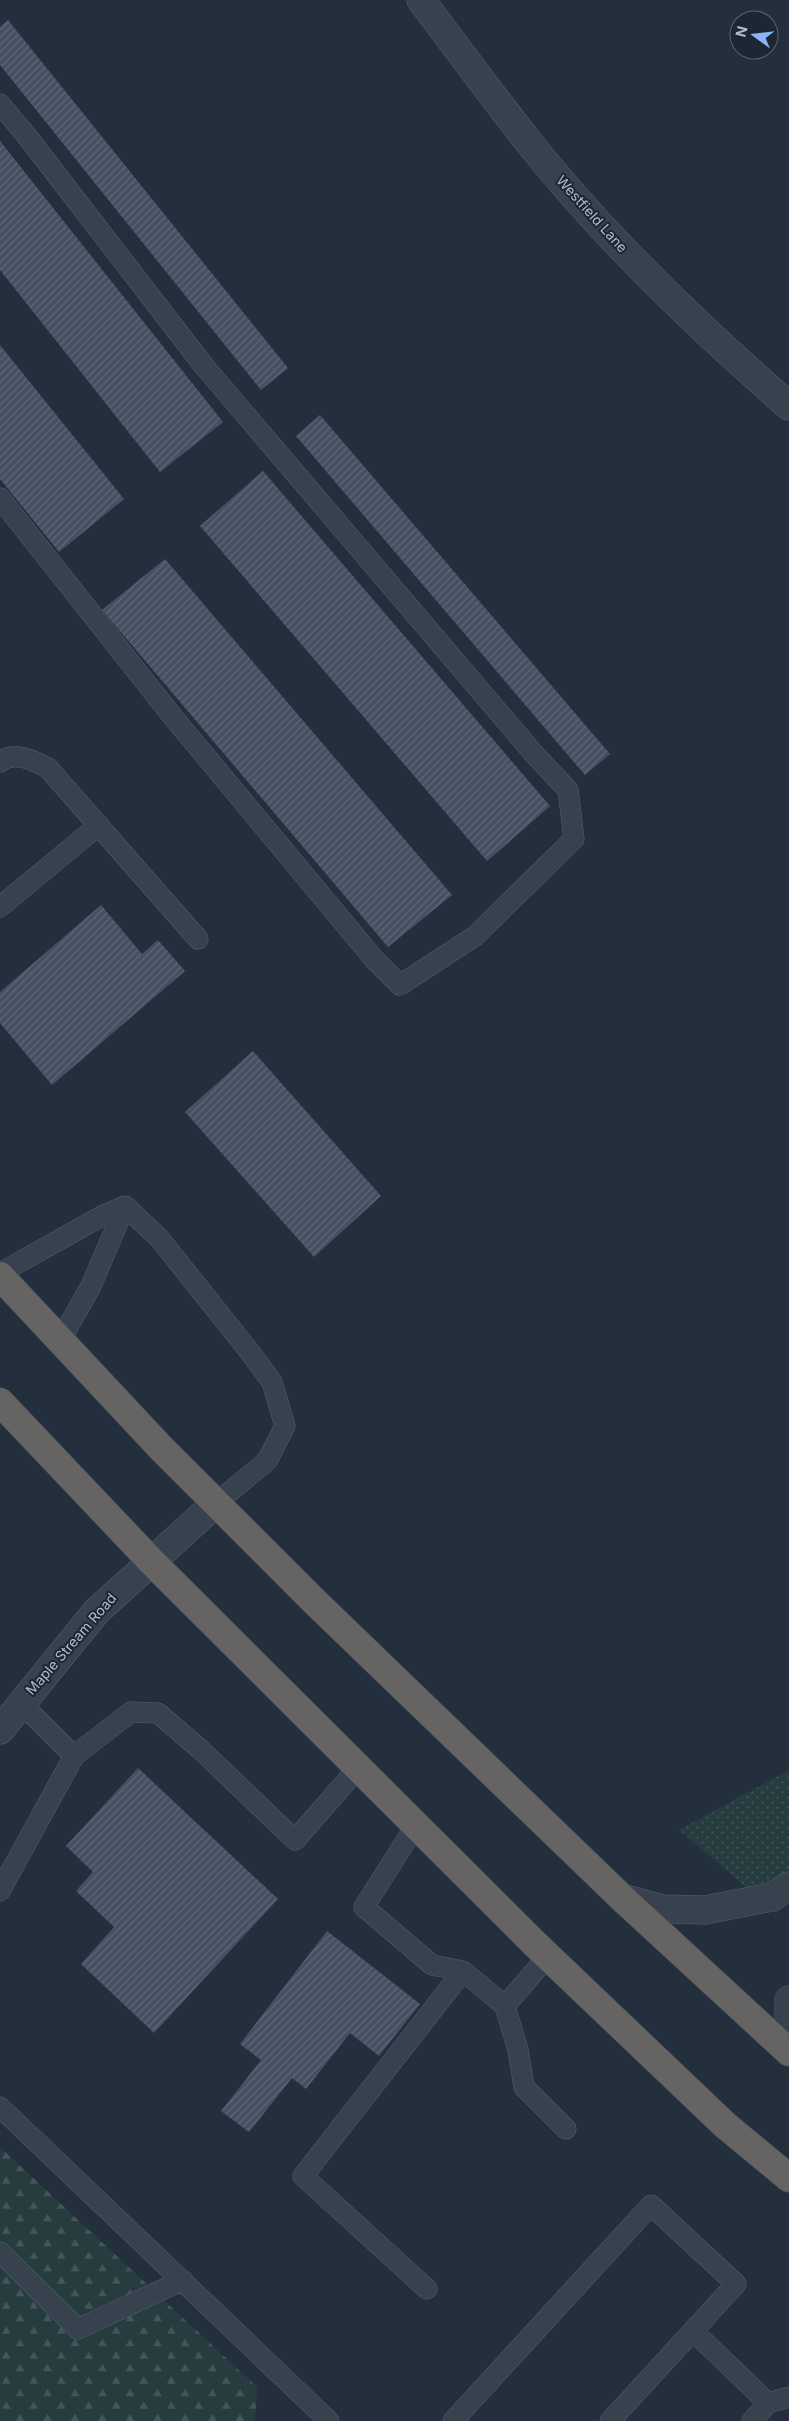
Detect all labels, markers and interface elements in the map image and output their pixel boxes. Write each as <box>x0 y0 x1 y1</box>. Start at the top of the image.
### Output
north arrow <box>729 10 779 60</box>
text: N <box>731 24 751 39</box>
street label: Westfield Lane <box>553 172 631 256</box>
street label: Maple Stream Road <box>22 1589 119 1698</box>

